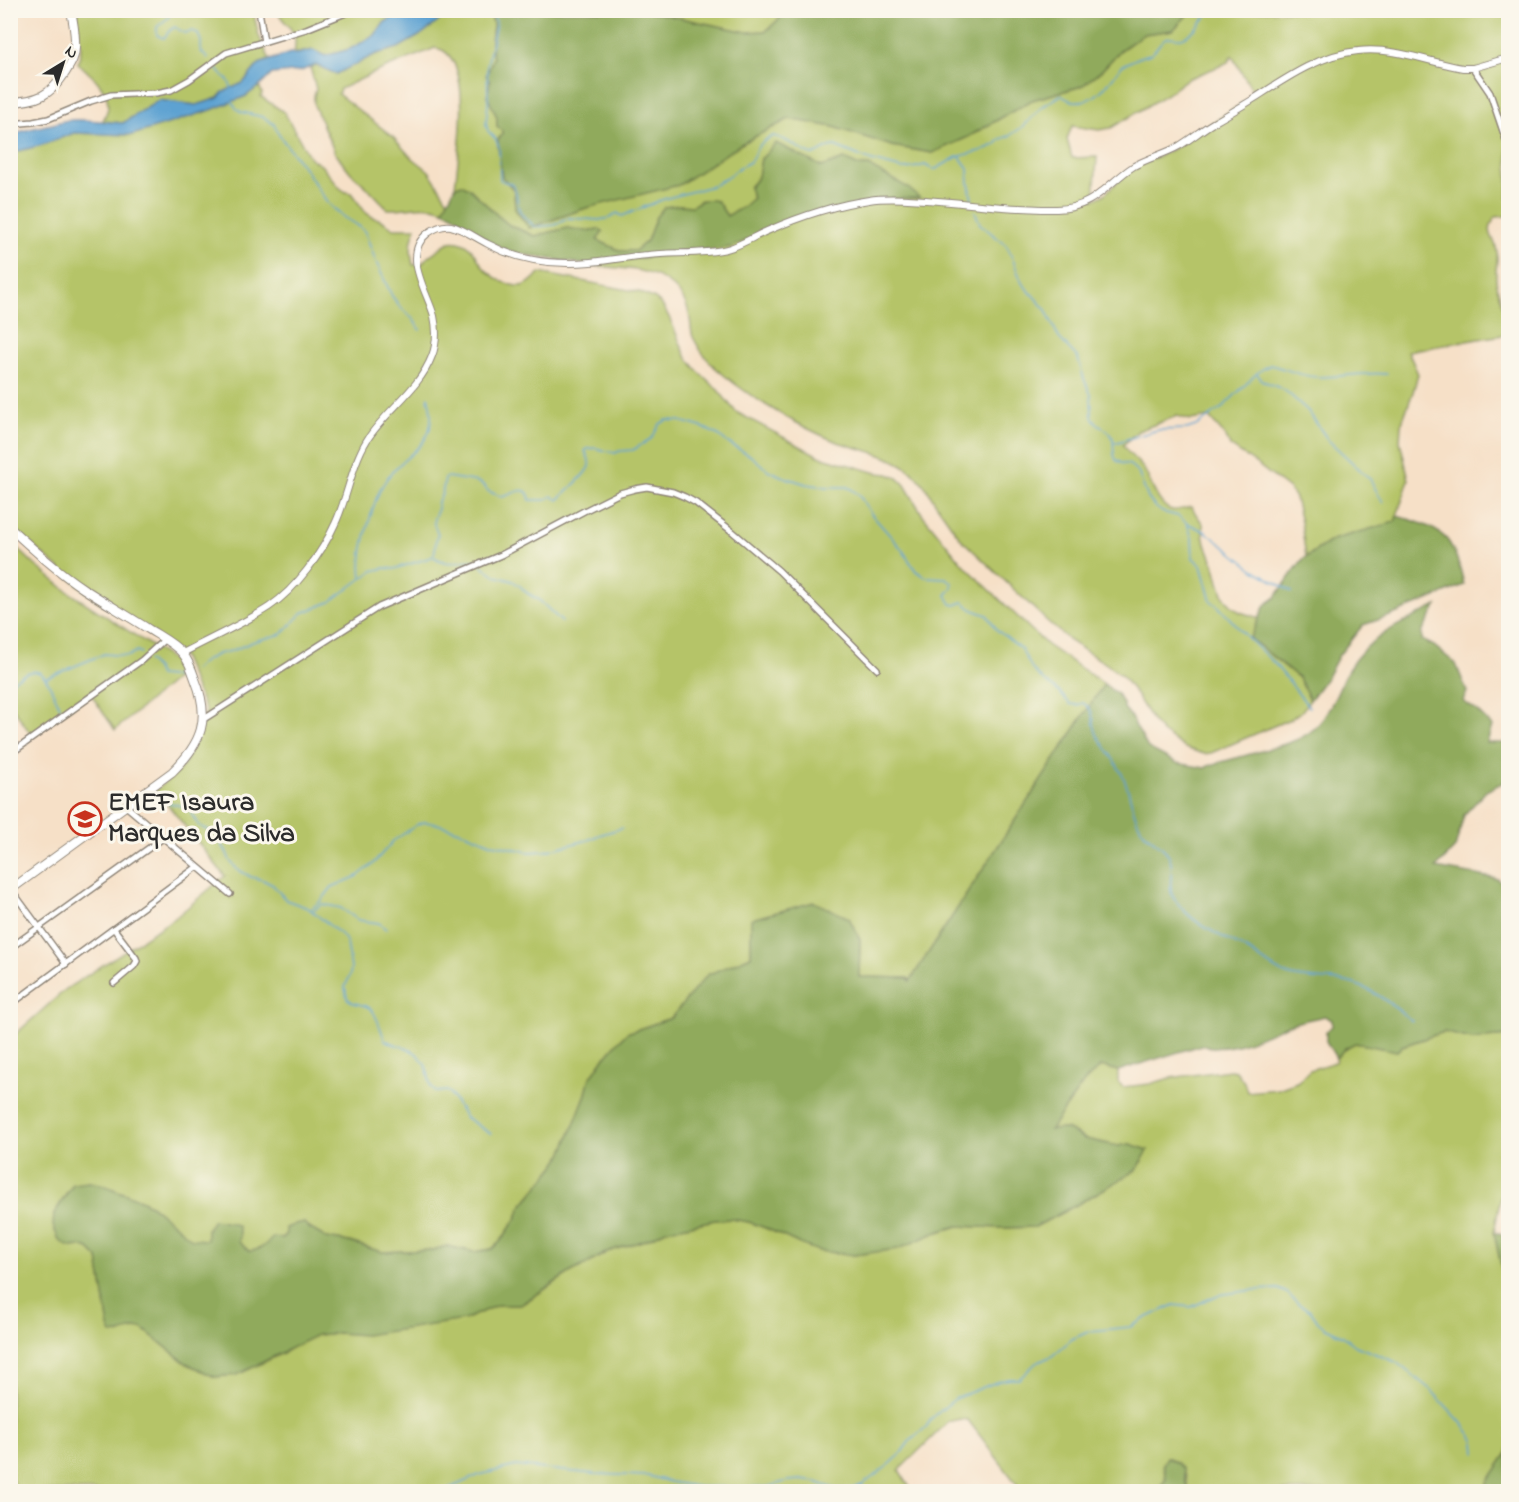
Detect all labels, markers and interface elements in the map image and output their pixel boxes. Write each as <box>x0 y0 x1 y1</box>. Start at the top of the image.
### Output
north arrow <box>33 33 93 93</box>
text: N <box>59 40 83 66</box>
place label: EMEF Isaura Marques da Silva <box>108 784 295 854</box>
school or university icon: EMEF Isaura Marques da Silva <box>67 801 103 837</box>

